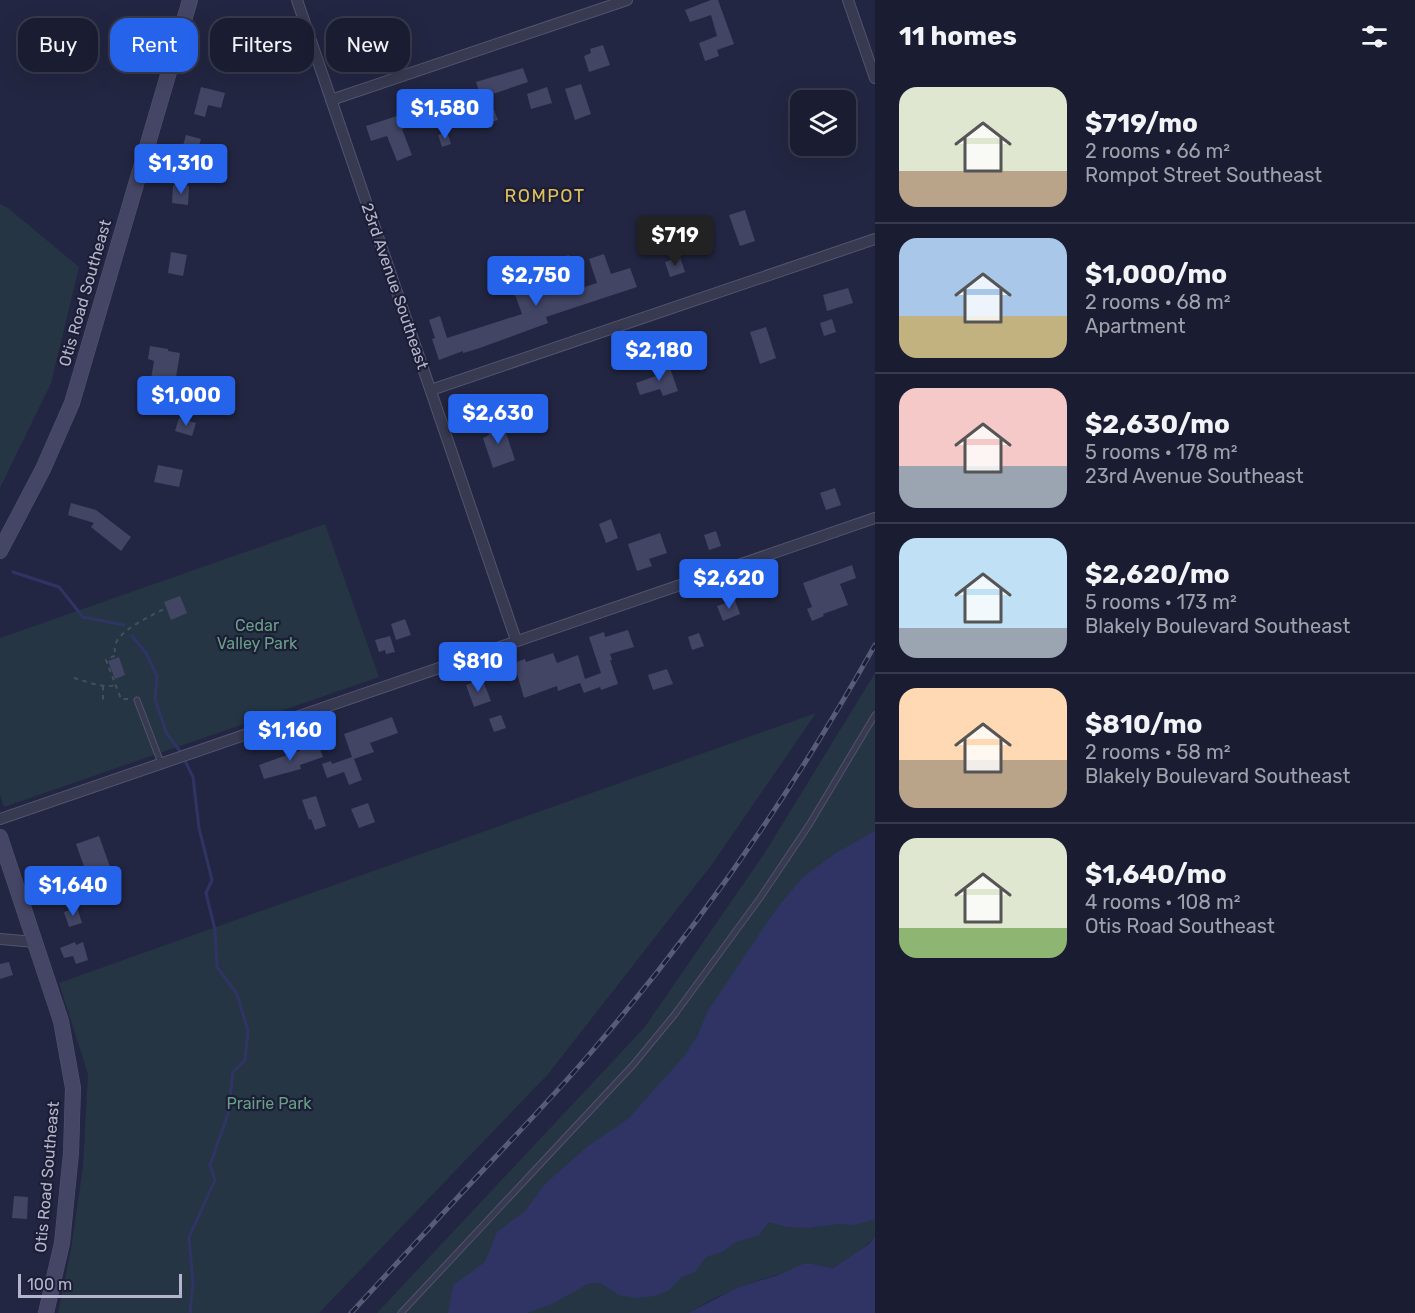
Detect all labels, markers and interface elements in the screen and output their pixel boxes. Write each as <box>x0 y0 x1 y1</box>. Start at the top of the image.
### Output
chip: Buy <box>18 18 98 72</box>
chip: Rent <box>110 18 198 72</box>
chip: Filters <box>210 18 314 72</box>
chip: New <box>326 18 410 72</box>
icon: filters <box>1358 20 1391 53</box>
text: 11 homes <box>899 21 1017 52</box>
pin: $1,580 <box>396 89 494 140</box>
map controls <box>790 90 856 156</box>
button: layers <box>790 90 856 156</box>
text: $1,580 <box>411 96 479 120</box>
text: $719/mo <box>1085 108 1198 139</box>
icon: home <box>947 111 1019 183</box>
text: 2 rooms · 66 m² <box>1085 139 1230 163</box>
pin: $1,310 <box>132 144 230 195</box>
text: $1,310 <box>148 151 214 175</box>
text: Rompot Street Southeast <box>1085 163 1322 187</box>
district label: ROMPOT <box>504 185 586 207</box>
street label: 23rd Avenue Southeast <box>358 200 432 372</box>
pin: $719 <box>639 216 711 267</box>
street label: Otis Road Southeast <box>55 217 115 369</box>
text: $719 <box>651 223 699 247</box>
pin: $2,750 <box>487 256 585 307</box>
text: $1,000/mo <box>1085 259 1227 290</box>
icon: home <box>947 262 1019 334</box>
text: $2,750 <box>501 263 571 287</box>
text: 2 rooms · 68 m² <box>1085 290 1231 314</box>
text: Apartment <box>1085 314 1186 338</box>
pin: $2,180 <box>610 331 708 382</box>
text: $2,180 <box>625 338 693 362</box>
pin: $1,000 <box>137 376 235 427</box>
text: $1,000 <box>151 383 221 407</box>
pin: $2,630 <box>449 394 547 445</box>
text: $2,630 <box>462 401 534 425</box>
text: $2,630/mo <box>1085 409 1230 440</box>
icon: home <box>947 412 1019 484</box>
text: 5 rooms · 178 m² <box>1085 440 1238 464</box>
text: 23rd Avenue Southeast <box>1085 464 1304 488</box>
pin: $2,620 <box>680 559 778 610</box>
text: $2,620/mo <box>1085 559 1230 590</box>
icon: home <box>947 562 1019 634</box>
text: $2,620 <box>693 566 765 590</box>
text: 5 rooms · 173 m² <box>1085 590 1237 614</box>
text: Blakely Boulevard Southeast <box>1085 614 1350 638</box>
park label: Cedar Valley Park <box>217 616 298 653</box>
pin: $810 <box>442 642 514 693</box>
text: $810 <box>453 649 503 673</box>
text: $810/mo <box>1085 709 1202 740</box>
pin: $1,160 <box>241 711 339 762</box>
icon: home <box>947 712 1019 784</box>
text: $1,160 <box>258 718 322 742</box>
text: 2 rooms · 58 m² <box>1085 740 1231 764</box>
text: Blakely Boulevard Southeast <box>1085 764 1350 788</box>
text: $1,640/mo <box>1085 859 1227 890</box>
icon: home <box>947 862 1019 934</box>
pin: $1,640 <box>24 866 122 917</box>
text: $1,640 <box>38 873 108 897</box>
text: 4 rooms · 108 m² <box>1085 890 1241 914</box>
text: Otis Road Southeast <box>1085 914 1275 938</box>
park label: Prairie Park <box>226 1094 312 1113</box>
street label: Otis Road Southeast <box>31 1101 63 1253</box>
scale bar <box>18 1271 182 1298</box>
text: 100 m <box>27 1275 72 1294</box>

